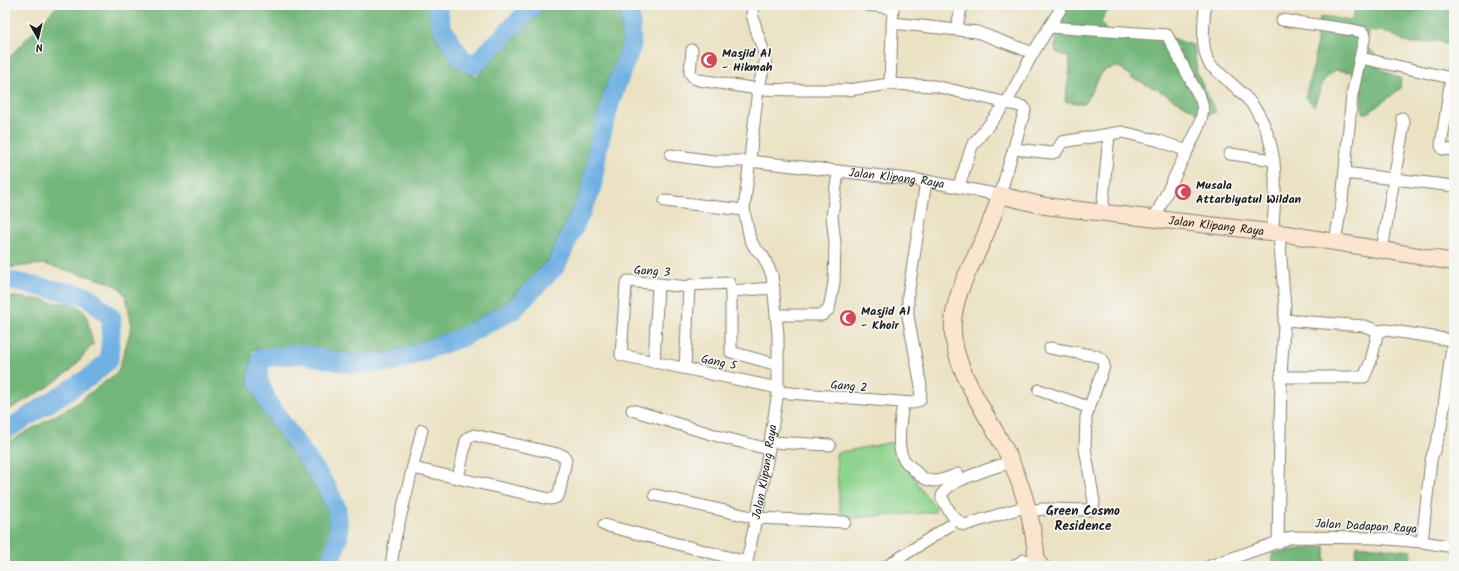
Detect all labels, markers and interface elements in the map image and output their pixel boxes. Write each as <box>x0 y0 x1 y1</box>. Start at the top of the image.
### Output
north arrow <box>18 18 58 58</box>
text: N <box>35 38 44 56</box>
place label: Masjid Al - Hikmah <box>722 44 773 77</box>
mosque icon: Masjid Al - Hikmah <box>699 50 719 70</box>
street label: Jalan Klipang Raya <box>848 163 946 194</box>
place label: Musala Attarbiyatul Wildan <box>1196 176 1302 209</box>
mosque icon: Musala Attarbiyatul Wildan <box>1173 182 1193 202</box>
street label: Jalan Klipang Raya <box>1167 211 1265 241</box>
street label: Gang 3 <box>633 261 671 282</box>
place label: Masjid Al - Khoir <box>861 302 911 335</box>
mosque icon: Masjid Al - Khoir <box>838 308 858 328</box>
street label: Gang 5 <box>699 349 740 376</box>
street label: Gang 2 <box>830 375 868 398</box>
street label: Jalan Klipang Raya <box>747 423 783 521</box>
district label: Green Cosmo Residence <box>1046 501 1120 537</box>
street label: Jalan Dadapan Raya <box>1314 514 1418 539</box>

